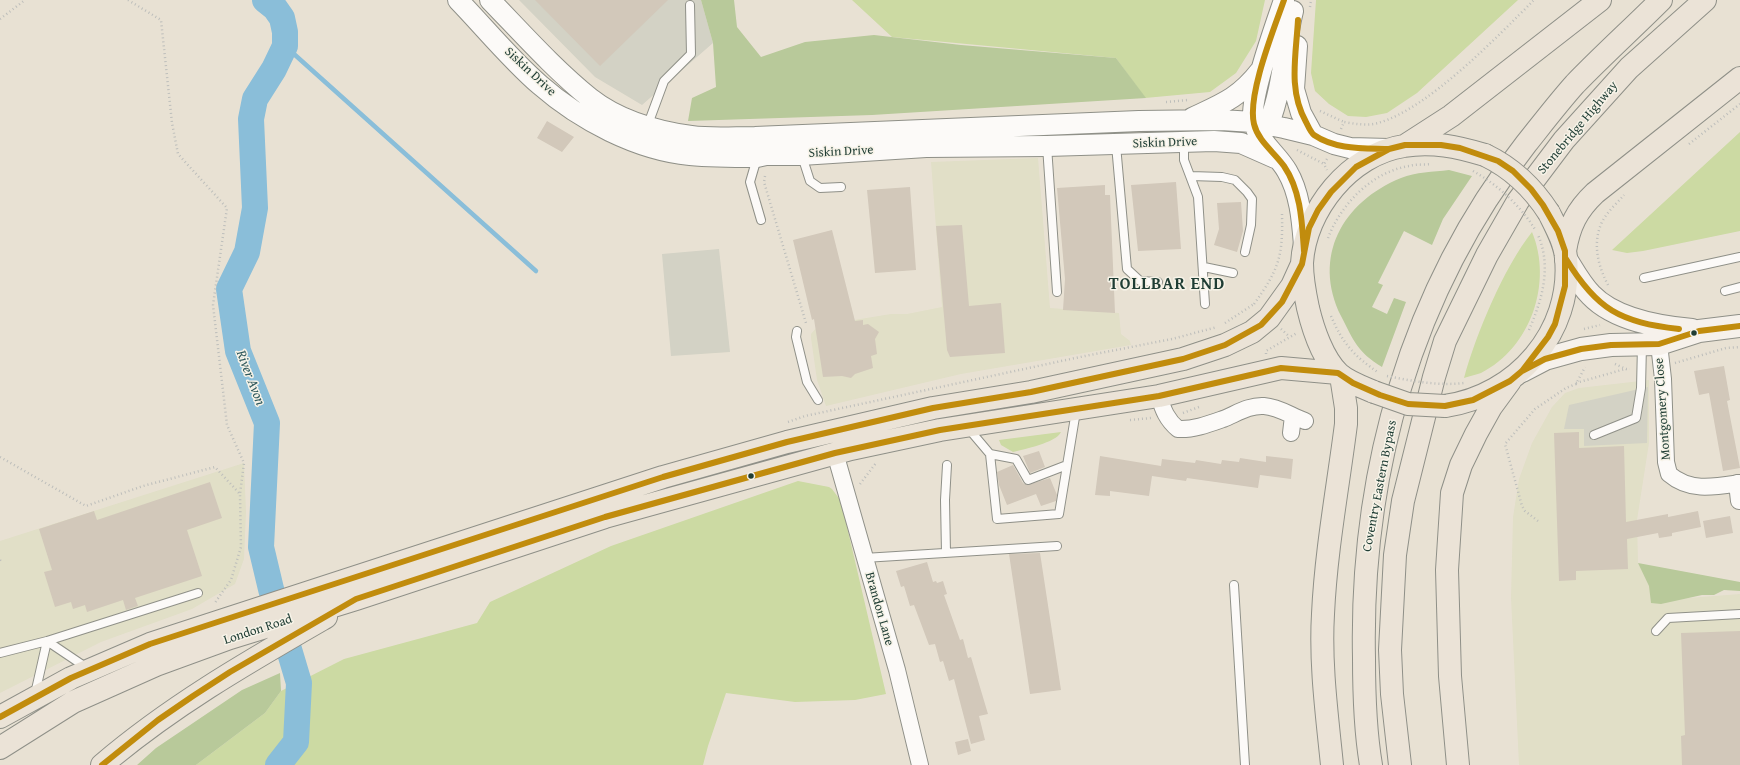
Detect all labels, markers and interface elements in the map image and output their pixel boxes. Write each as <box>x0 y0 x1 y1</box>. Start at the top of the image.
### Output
street label: Siskin Drive <box>501 44 559 100</box>
street label: Stonebridge Highway <box>1534 78 1622 178</box>
street label: Siskin Drive <box>1132 134 1198 152</box>
street label: Siskin Drive <box>808 143 874 161</box>
district label: TOLLBAR END <box>1109 275 1225 295</box>
unlabelled marker <box>1689 328 1699 338</box>
water label: River Avon <box>232 348 268 408</box>
street label: Montgomery Close <box>1652 357 1674 461</box>
street label: Coventry Eastern Bypass <box>1360 419 1400 553</box>
unlabelled marker <box>746 471 756 481</box>
street label: Brandon Lane <box>861 570 897 648</box>
street label: London Road <box>222 612 294 648</box>

